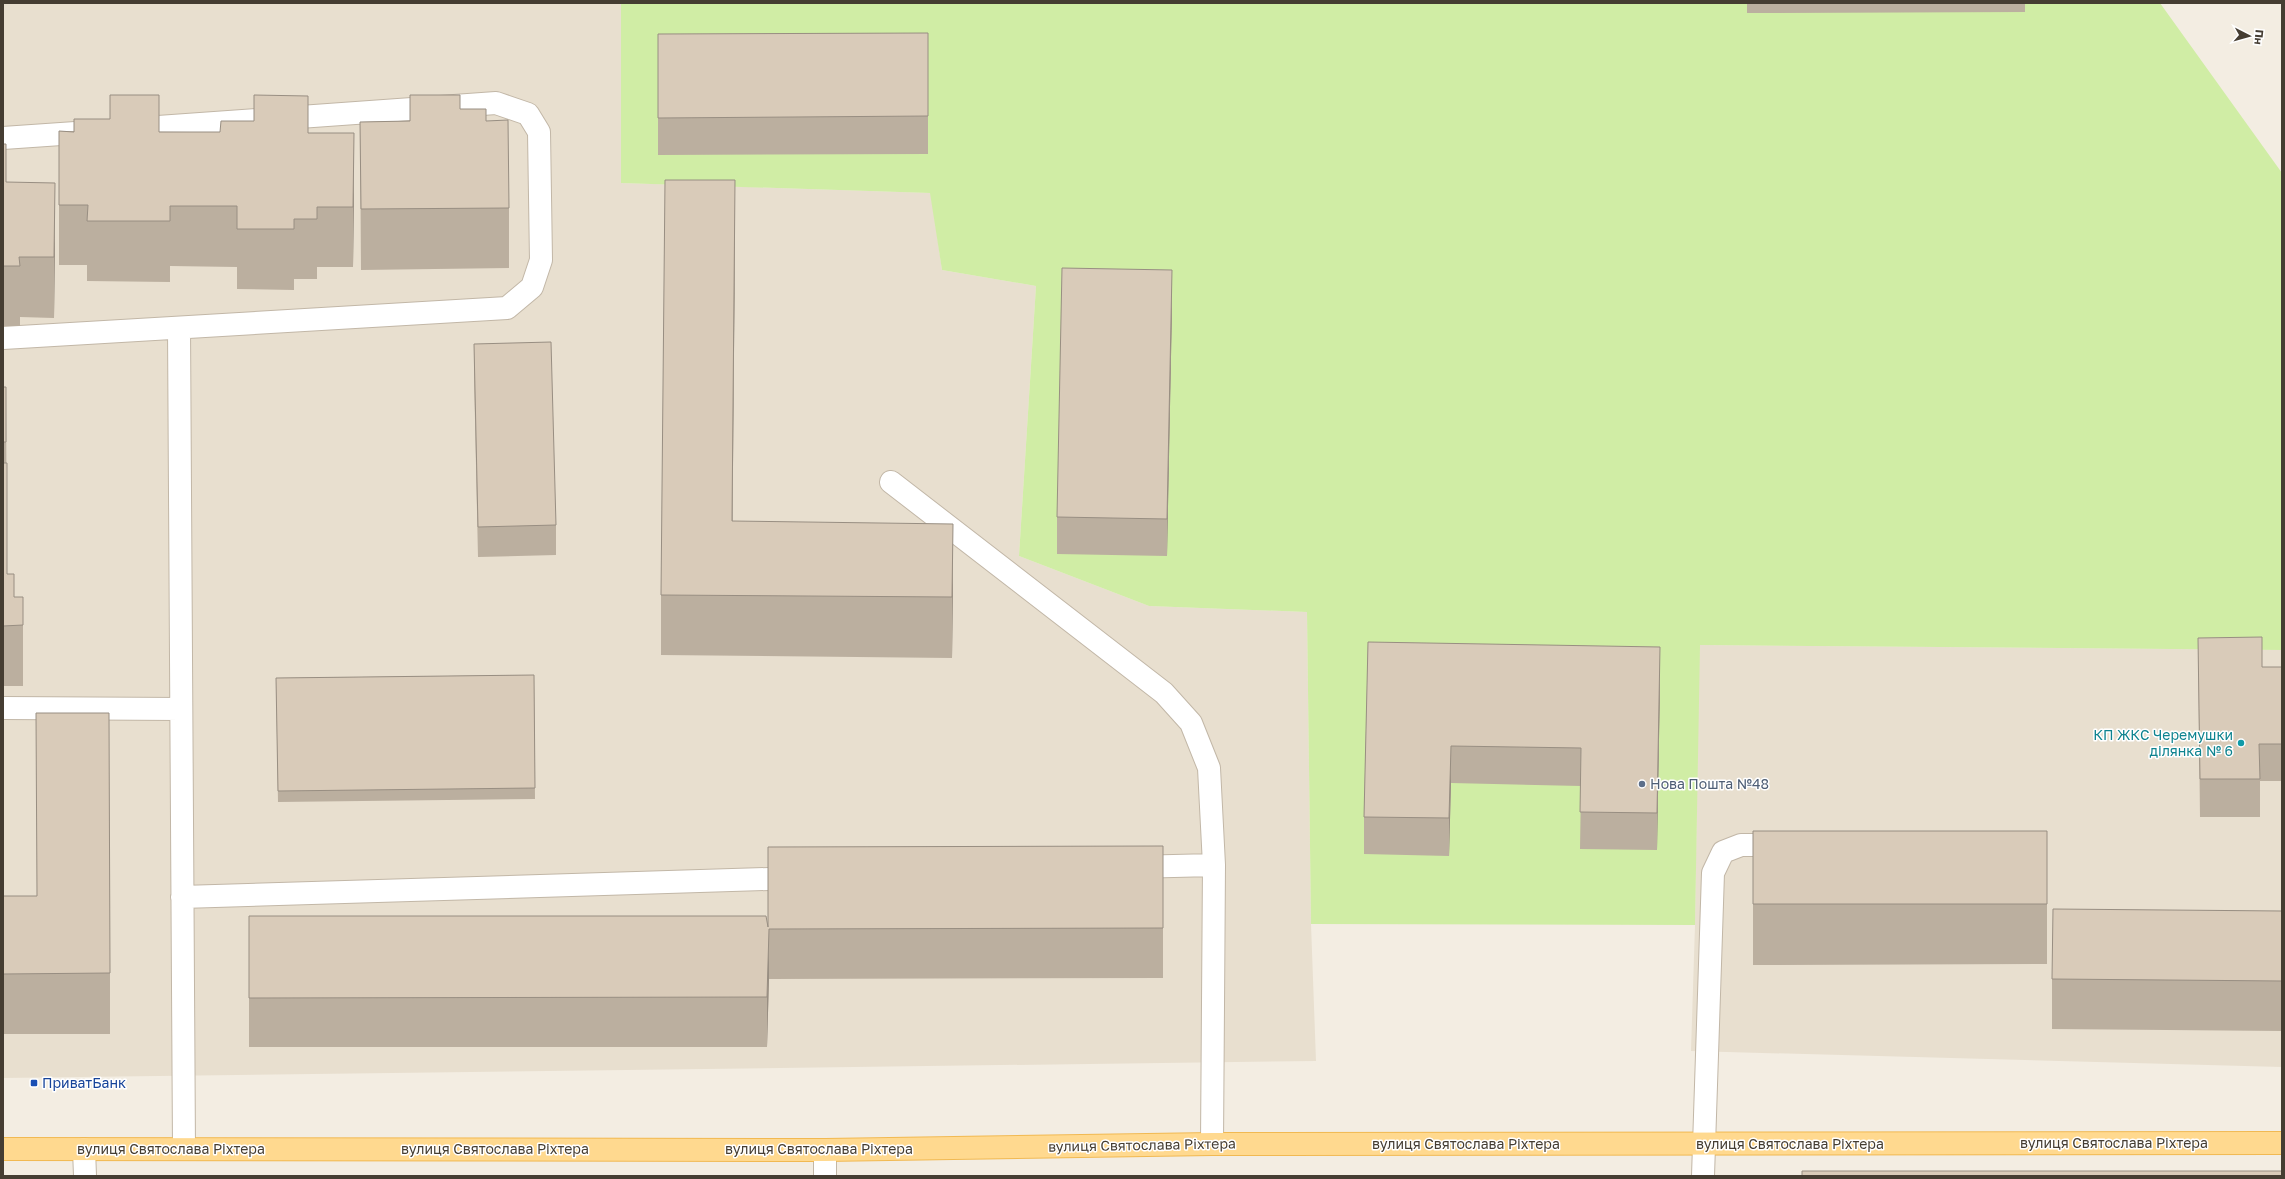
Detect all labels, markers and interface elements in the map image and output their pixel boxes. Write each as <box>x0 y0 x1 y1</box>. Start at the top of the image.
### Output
north arrow <box>2229 16 2269 56</box>
text: Пн <box>2252 29 2267 46</box>
place label: КП ЖКС Черемушки ділянка № 6 <box>2093 726 2233 759</box>
marker: КП ЖКС Черемушки ділянка № 6 <box>2236 738 2246 748</box>
place label: Нова Пошта №48 <box>1650 775 1769 792</box>
marker: Нова Пошта №48 <box>1637 779 1647 789</box>
place label: ПриватБанк <box>42 1074 126 1091</box>
marker: ПриватБанк <box>29 1078 39 1088</box>
street label: вулиця Святослава Ріхтера <box>1048 1134 1236 1155</box>
street label: вулиця Святослава Ріхтера <box>2020 1134 2208 1151</box>
street label: вулиця Святослава Ріхтера <box>1372 1135 1560 1152</box>
street label: вулиця Святослава Ріхтера <box>1696 1135 1884 1152</box>
street label: вулиця Святослава Ріхтера <box>77 1140 265 1157</box>
street label: вулиця Святослава Ріхтера <box>401 1140 589 1157</box>
street label: вулиця Святослава Ріхтера <box>725 1140 913 1157</box>

